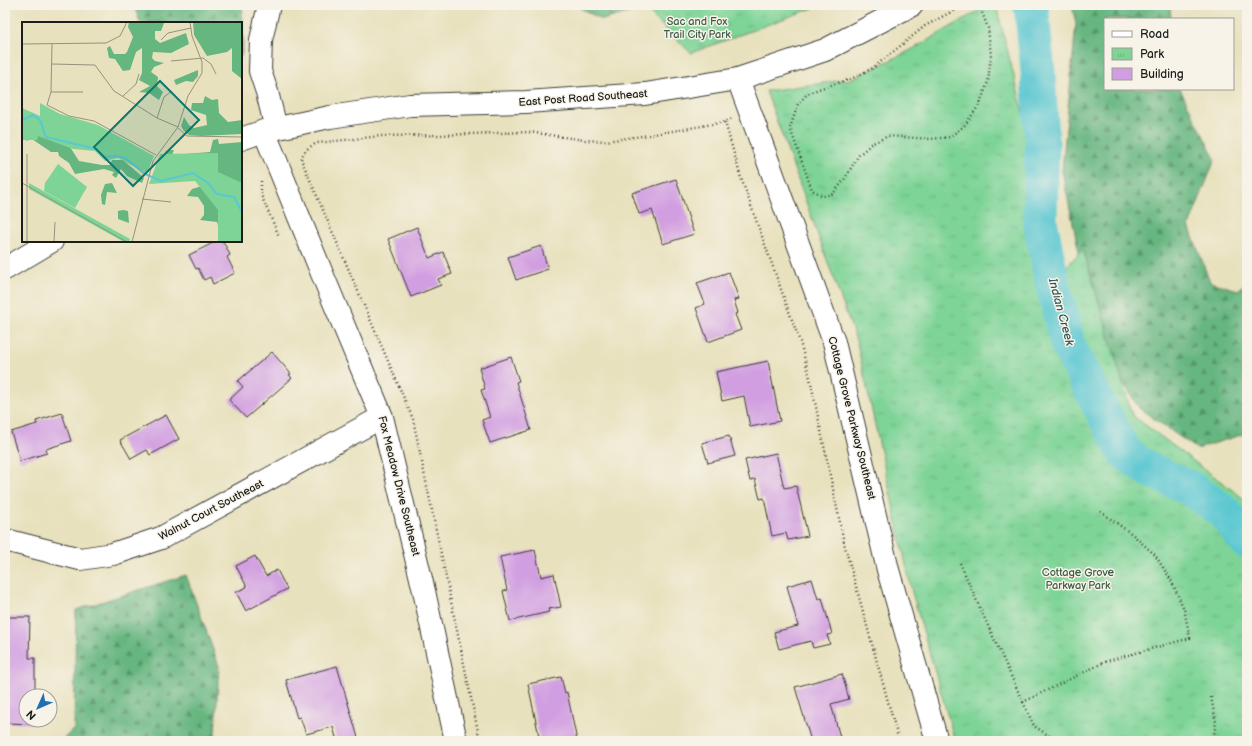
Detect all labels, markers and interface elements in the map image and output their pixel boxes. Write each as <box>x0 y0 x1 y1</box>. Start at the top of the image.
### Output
park label: Sac and Fox Trail City Park <box>663 15 731 41</box>
legend <box>1104 18 1234 90</box>
inset map <box>22 22 242 242</box>
text: Road <box>1140 27 1169 42</box>
text: Park <box>1140 47 1164 62</box>
text: Building <box>1140 67 1184 82</box>
street label: East Post Road Southeast <box>518 87 648 109</box>
water label: Indian Creek <box>1045 276 1077 348</box>
street label: Cottage Grove Parkway Southeast <box>825 335 879 502</box>
street label: Fox Meadow Drive Southeast <box>375 415 423 558</box>
street label: Walnut Court Southeast <box>156 477 266 543</box>
park label: Cottage Grove Parkway Park <box>1042 566 1115 592</box>
north arrow <box>18 688 58 728</box>
text: N <box>24 707 39 722</box>

